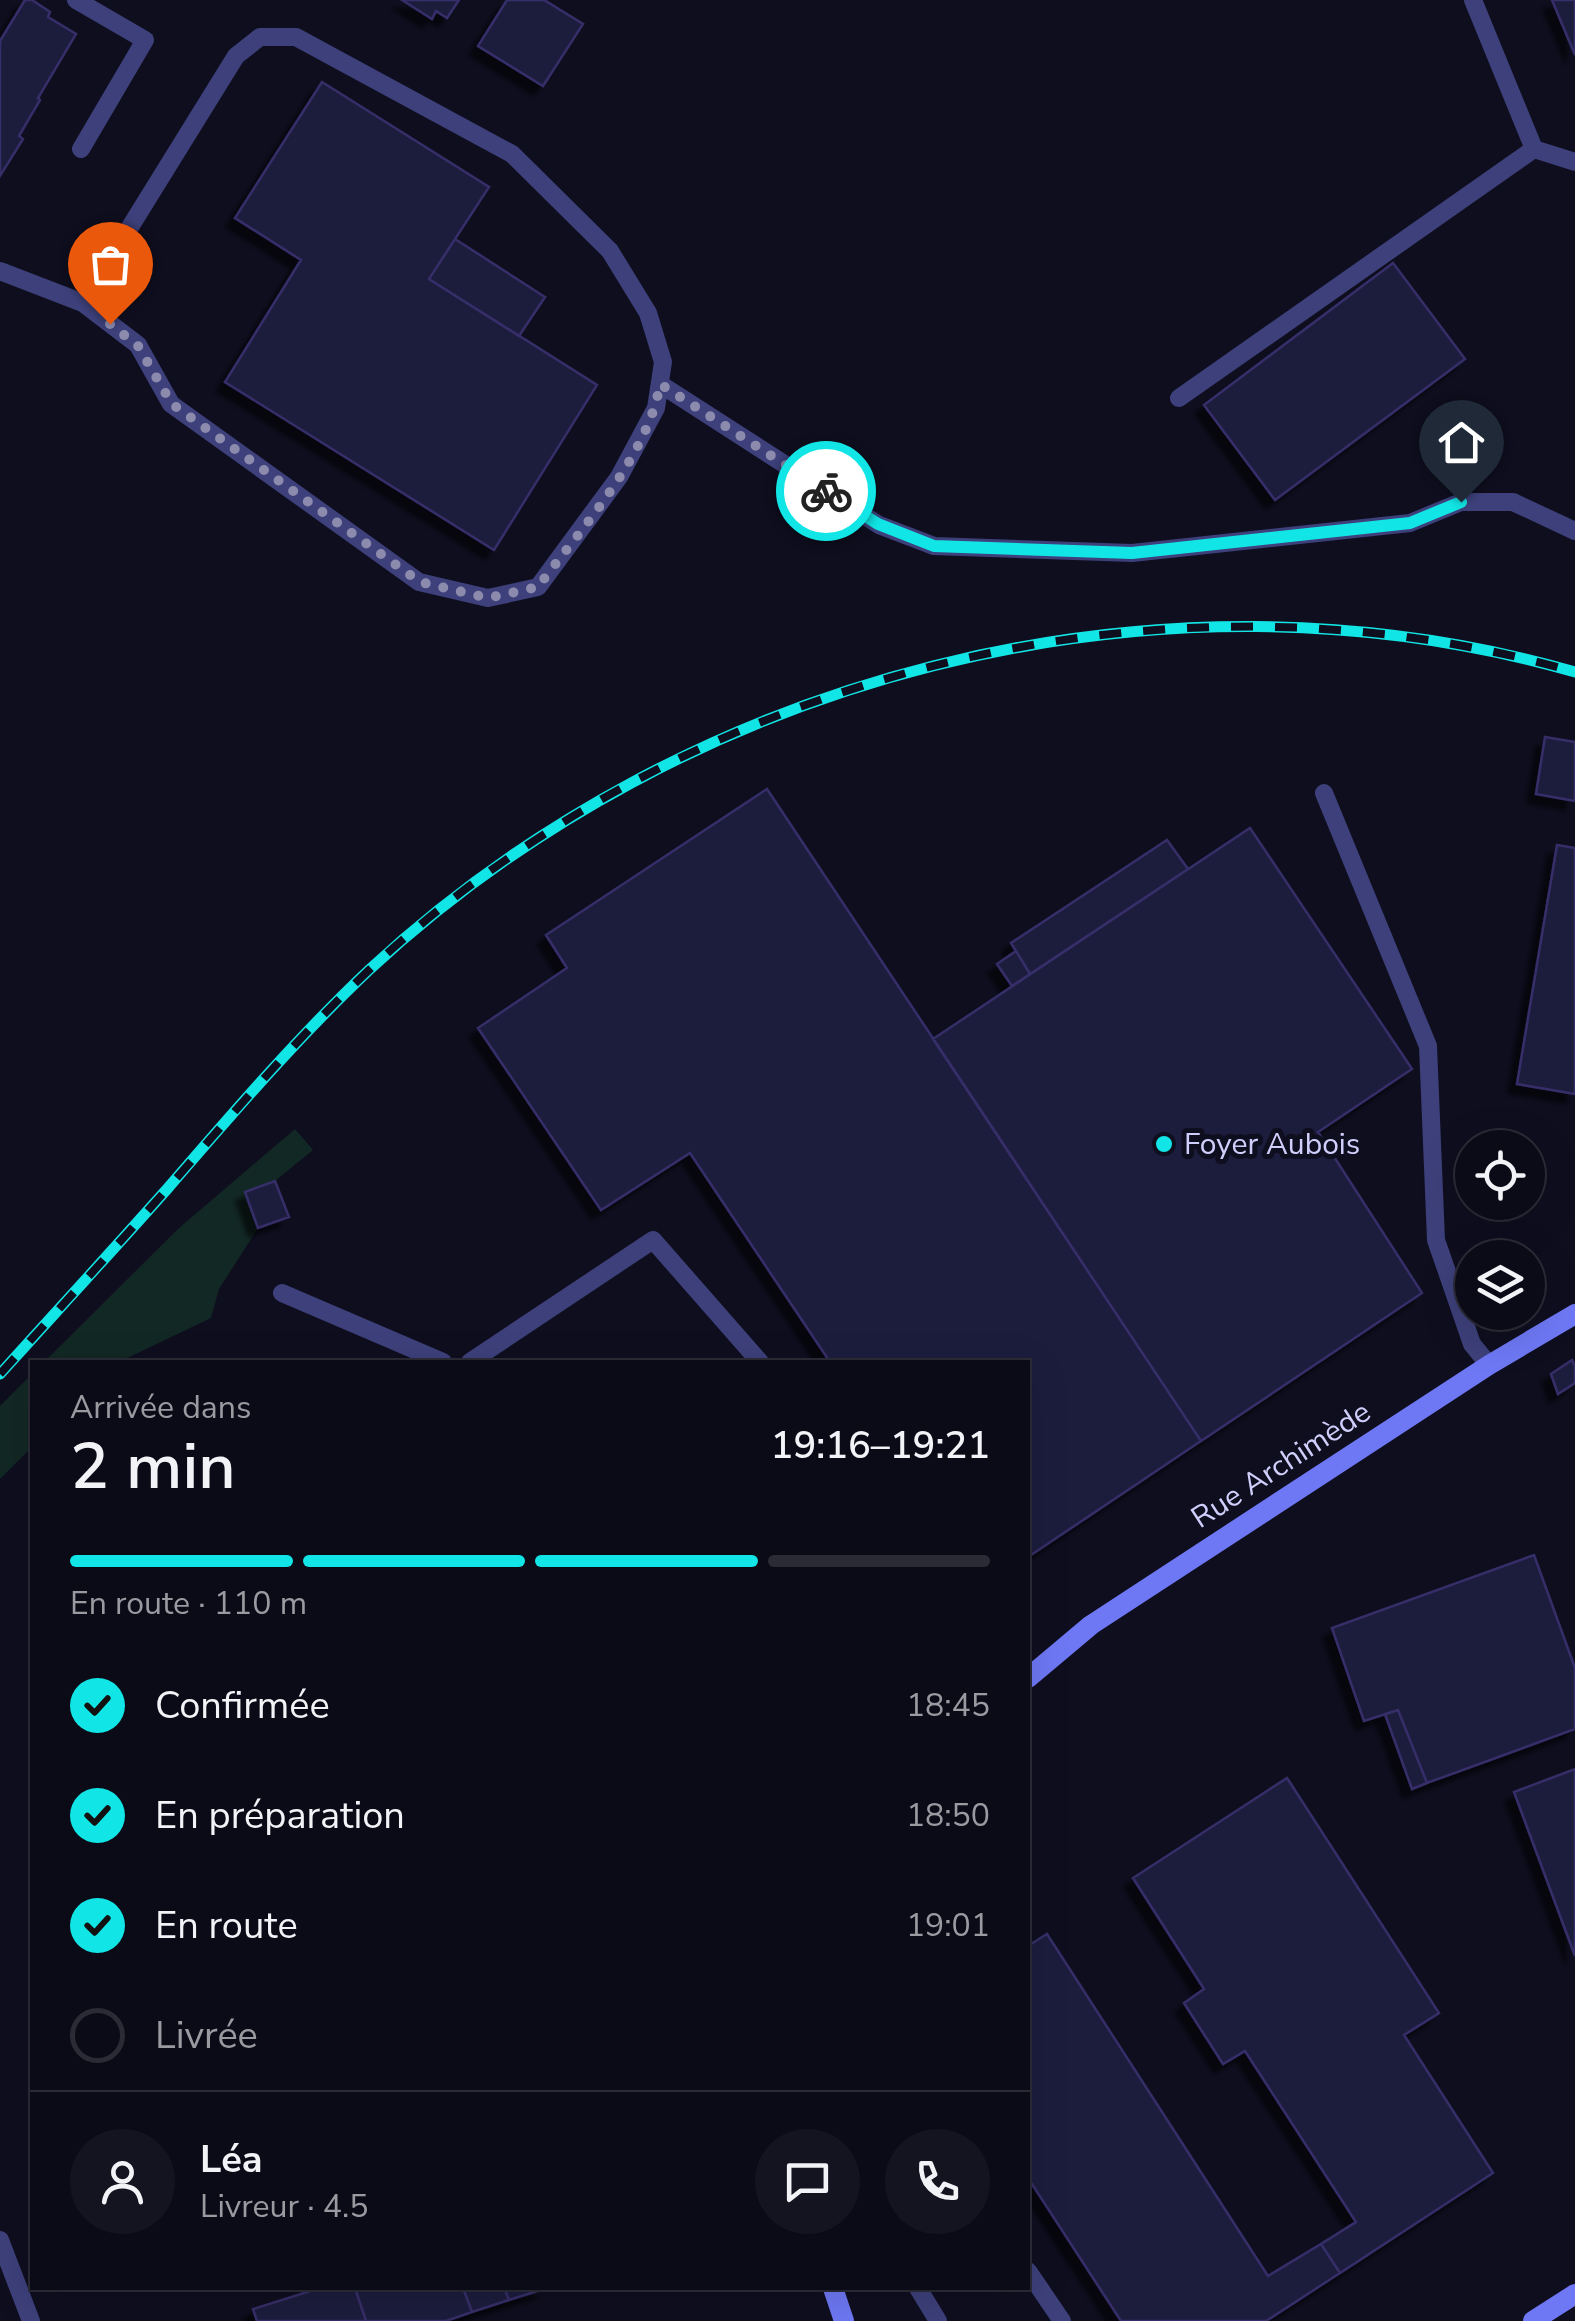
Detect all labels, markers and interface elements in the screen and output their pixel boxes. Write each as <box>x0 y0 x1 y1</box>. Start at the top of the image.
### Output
pin <box>68 222 153 325</box>
icon: bag <box>83 237 138 292</box>
pin <box>1419 400 1504 503</box>
icon: home <box>1434 415 1489 470</box>
courier <box>776 441 876 541</box>
icon: bike <box>799 464 854 519</box>
place label: Foyer Aubois <box>1184 1124 1360 1165</box>
map controls <box>1455 1130 1545 1330</box>
button: locate <box>1455 1130 1545 1220</box>
marker: Foyer Aubois <box>1153 1133 1175 1155</box>
button: layers <box>1455 1240 1545 1330</box>
text: Arrivée dans <box>70 1386 251 1429</box>
street label: Rue Archimède <box>1183 1392 1379 1538</box>
text: 19:16–19:21 <box>771 1420 990 1471</box>
text: 2 min <box>70 1422 236 1511</box>
text: En route · 110 m <box>70 1582 307 1625</box>
icon: check <box>70 1678 125 1733</box>
text: Confirmée <box>155 1680 330 1731</box>
text: 18:45 <box>906 1684 990 1727</box>
icon: check <box>70 1788 125 1843</box>
text: En préparation <box>155 1790 405 1841</box>
text: 18:50 <box>906 1794 990 1837</box>
icon: check <box>70 1898 125 1953</box>
text: En route <box>155 1900 298 1951</box>
text: 19:01 <box>906 1904 990 1947</box>
text: Livrée <box>155 2010 258 2061</box>
button: person <box>70 2129 175 2234</box>
button: chat <box>755 2129 860 2234</box>
button: phone <box>885 2129 990 2234</box>
text: Léa <box>200 2134 263 2185</box>
text: Livreur · 4.5 <box>200 2185 368 2228</box>

